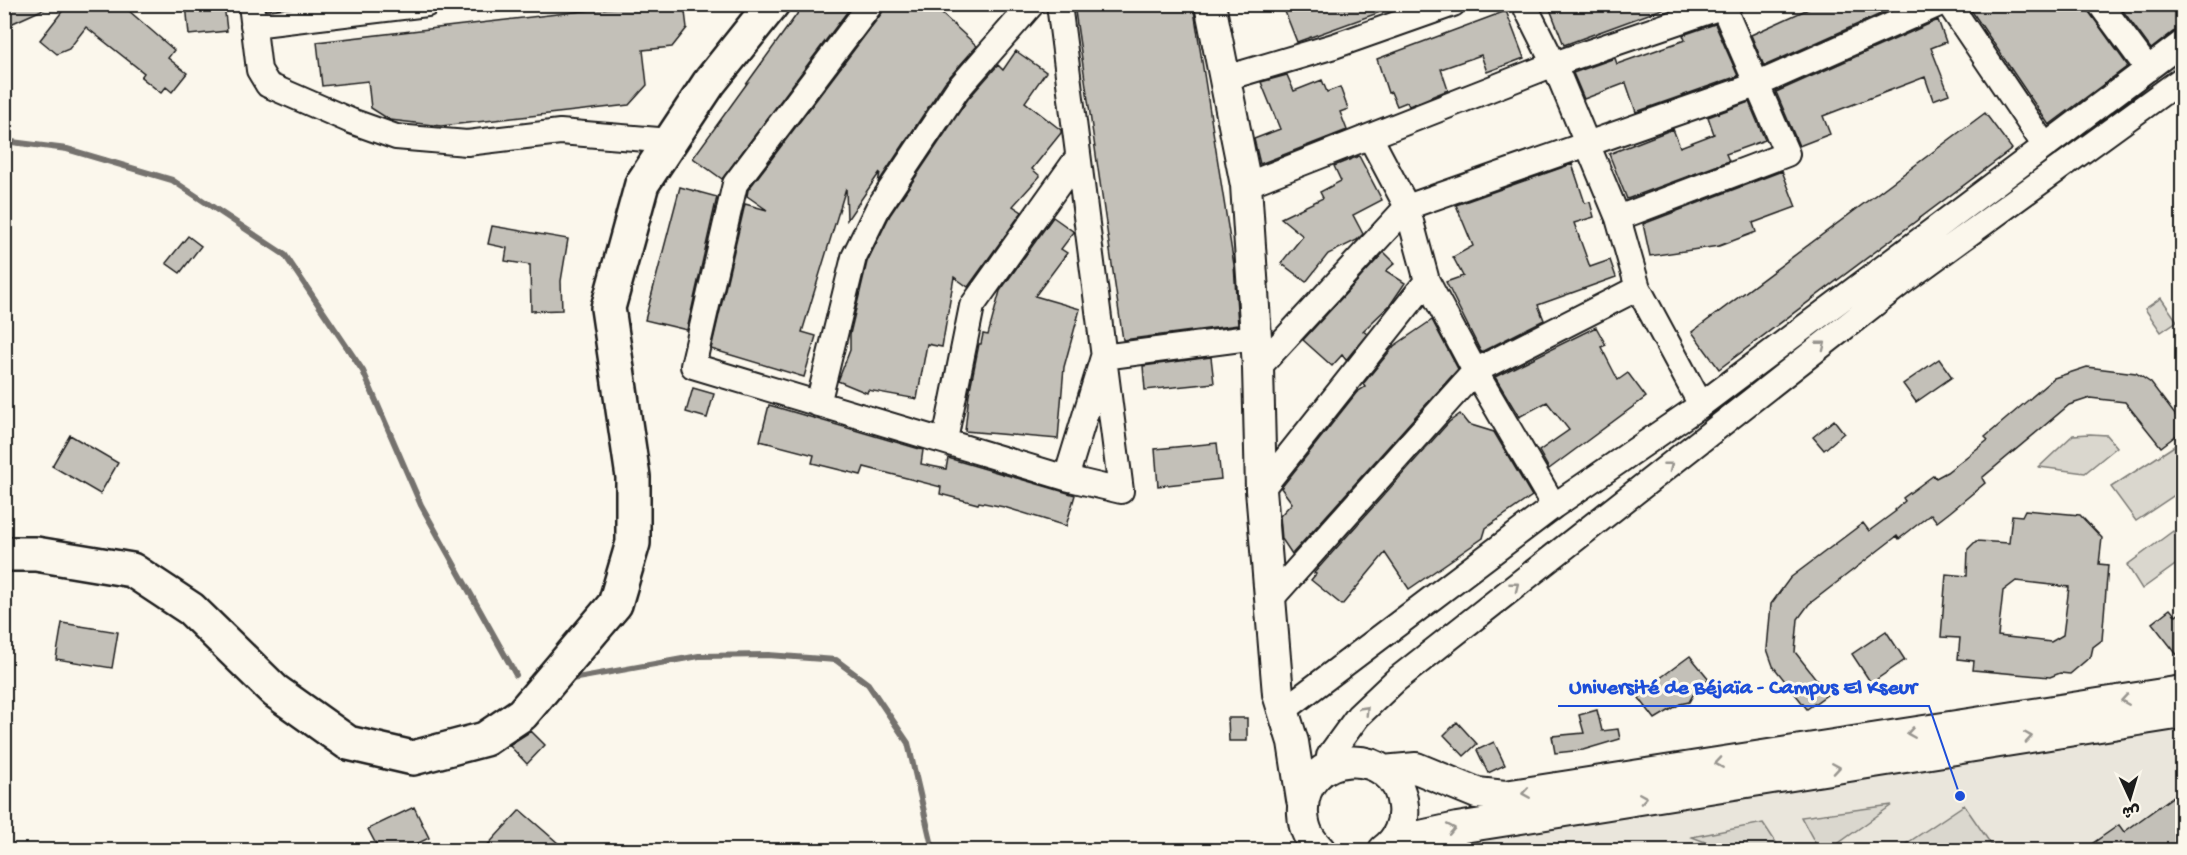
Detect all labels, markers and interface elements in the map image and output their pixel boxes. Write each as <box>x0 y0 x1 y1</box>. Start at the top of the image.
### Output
one-way arrow <box>1815 342 1826 353</box>
one-way arrow <box>1662 462 1673 473</box>
one-way arrow <box>1508 582 1519 593</box>
callout: Université de Béjaïa - Campus El Kseur <box>1558 666 1929 706</box>
text: Université de Béjaïa - Campus El Kseur <box>1569 676 1919 702</box>
one-way arrow <box>2120 693 2129 705</box>
one-way arrow <box>1357 706 1368 717</box>
one-way arrow <box>1907 726 1916 738</box>
one-way arrow <box>2024 732 2033 744</box>
one-way arrow <box>1714 756 1723 768</box>
one-way arrow <box>1830 762 1840 775</box>
north arrow <box>2100 768 2160 828</box>
one-way arrow <box>1521 786 1531 798</box>
one-way arrow <box>1638 793 1648 805</box>
text: ش <box>2121 799 2140 820</box>
one-way arrow <box>1445 823 1455 836</box>

